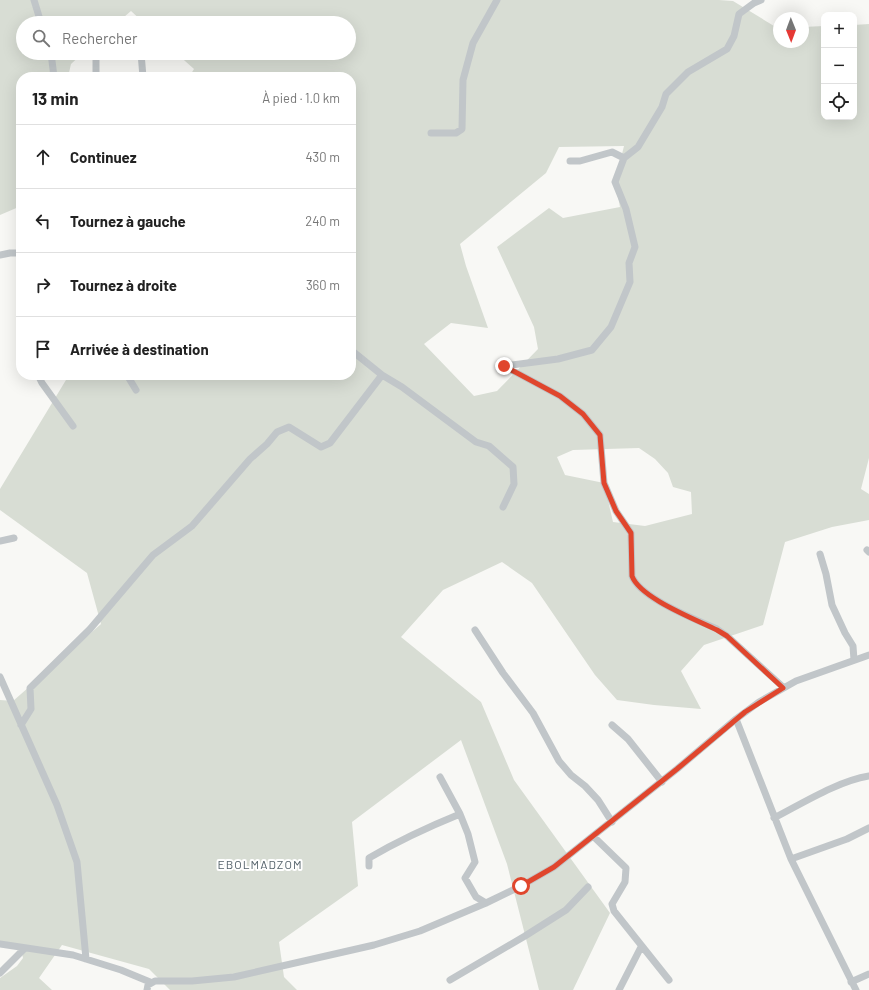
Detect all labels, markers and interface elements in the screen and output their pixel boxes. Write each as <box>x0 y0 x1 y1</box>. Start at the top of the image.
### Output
north arrow <box>773 12 809 48</box>
map controls <box>821 12 857 120</box>
button: + <box>821 12 857 48</box>
search box <box>16 16 356 60</box>
icon: search <box>30 27 52 49</box>
text: Rechercher <box>62 29 138 47</box>
button: − <box>821 48 857 84</box>
button: locate <box>821 84 857 120</box>
text: 13 min <box>32 88 78 108</box>
text: À pied · 1.0 km <box>262 90 340 106</box>
icon: ahead <box>32 146 54 168</box>
text: Continuez <box>70 148 137 166</box>
text: 430 m <box>305 149 340 165</box>
icon: left <box>32 210 54 232</box>
text: Tournez à gauche <box>70 212 186 230</box>
text: 240 m <box>305 213 340 229</box>
icon: right <box>32 274 54 296</box>
text: Tournez à droite <box>70 276 177 294</box>
text: 360 m <box>306 277 340 293</box>
icon: arrive <box>32 338 54 360</box>
text: Arrivée à destination <box>70 340 209 358</box>
route end <box>495 357 513 375</box>
district label: EBOLMADZOM <box>218 857 302 871</box>
route start <box>512 877 530 895</box>

